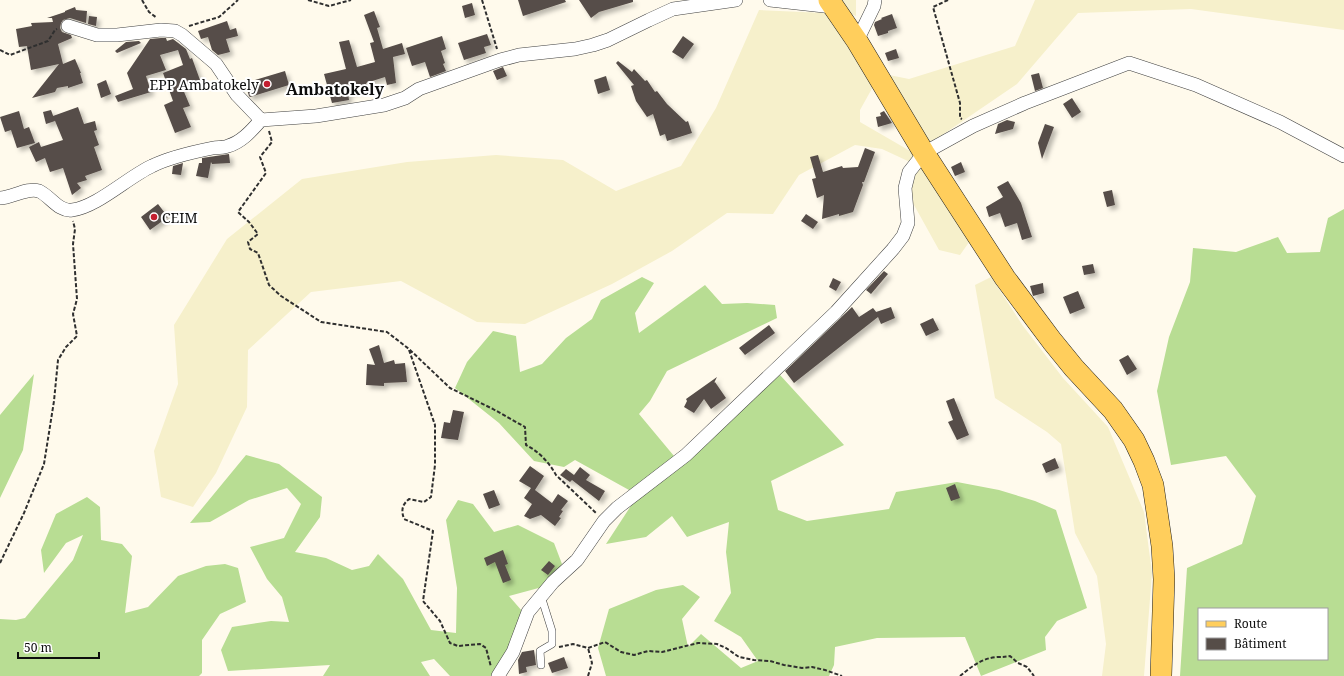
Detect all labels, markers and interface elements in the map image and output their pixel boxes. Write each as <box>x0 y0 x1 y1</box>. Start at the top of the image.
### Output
place label: EPP Ambatokely <box>149 75 259 94</box>
district label: Ambatokely <box>286 78 385 100</box>
marker: EPP Ambatokely <box>262 79 272 89</box>
place label: CEIM <box>162 208 198 227</box>
marker: CEIM <box>149 212 159 222</box>
legend <box>1198 608 1328 660</box>
text: Route <box>1234 615 1267 632</box>
scale bar <box>18 634 99 660</box>
text: Bâtiment <box>1234 635 1286 652</box>
text: 50 m <box>24 639 52 656</box>

